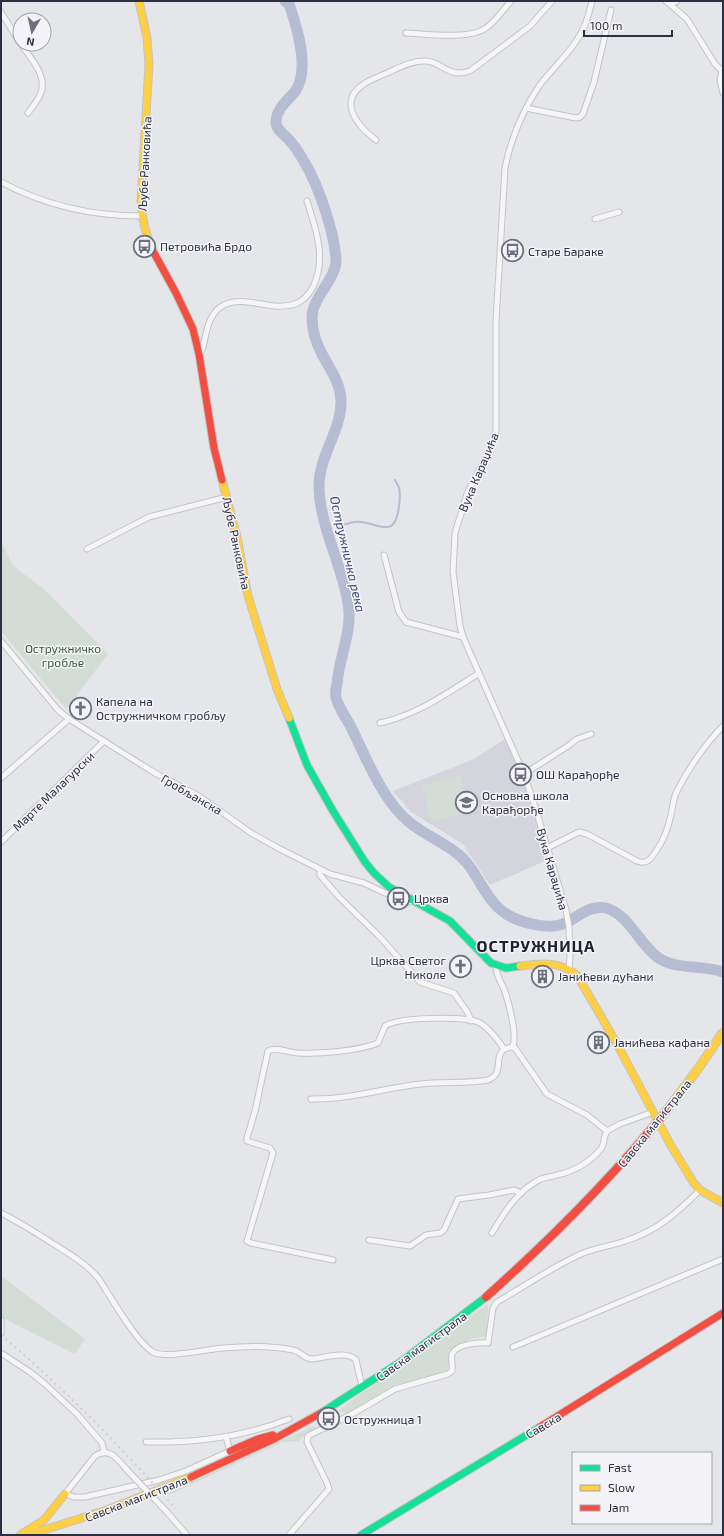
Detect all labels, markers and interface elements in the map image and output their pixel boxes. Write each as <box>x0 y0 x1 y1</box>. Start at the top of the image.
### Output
north arrow <box>12 12 52 52</box>
scale bar <box>584 12 672 38</box>
text: 100 m <box>590 18 622 32</box>
text: N <box>25 35 35 49</box>
street label: Љубе Ранковића <box>135 116 154 212</box>
bus stop icon: Петровића Брдо <box>131 233 157 259</box>
bus stop icon: Старе Бараке <box>499 238 525 264</box>
place label: Петровића Брдо <box>160 239 252 253</box>
place label: Старе Бараке <box>528 244 604 258</box>
street label: Вука Караџића <box>455 430 502 514</box>
water label: Остружничка река <box>327 494 369 614</box>
street label: Љубе Ранковића <box>219 495 254 591</box>
park label: Остружничко гробље <box>25 641 101 669</box>
place label: Капела на Остружничком гробљу <box>96 694 226 723</box>
church icon: Капела на Остружничком гробљу <box>68 695 94 721</box>
street label: Марте Малагурски <box>9 748 97 834</box>
bus stop icon: ОШ Карађорђе <box>508 761 534 787</box>
place label: ОШ Карађорђе <box>536 767 619 782</box>
street label: Гробљанска <box>159 771 225 817</box>
place label: Основна школа Карађорђе <box>482 788 569 817</box>
school or university icon: Основна школа Карађорђе <box>453 789 479 815</box>
street label: Вука Караџића <box>534 826 571 912</box>
bus stop icon: Црква <box>386 885 412 911</box>
place label: Црква <box>414 891 449 905</box>
district label: ОСТРУЖНИЦА <box>477 936 595 955</box>
place label: Црква Светог Николе <box>370 953 446 981</box>
church icon: Црква Светог Николе <box>448 954 474 980</box>
building icon: Јанићеви дућани <box>529 963 555 989</box>
place label: Јанићеви дућани <box>558 969 654 984</box>
building icon: Јанићева кафана <box>586 1029 612 1055</box>
place label: Јанићева кафана <box>614 1035 710 1049</box>
street label: Савска магистрала <box>614 1076 694 1170</box>
street label: Савска магистрала <box>373 1308 469 1384</box>
bus stop icon: Остружница 1 <box>315 1406 341 1432</box>
street label: Савска <box>523 1409 563 1441</box>
place label: Остружница 1 <box>344 1412 422 1427</box>
legend <box>572 1452 712 1524</box>
text: Fast <box>608 1460 632 1474</box>
street label: Савска магистрала <box>83 1472 189 1524</box>
text: Slow <box>608 1480 635 1494</box>
text: Jam <box>608 1500 629 1514</box>

